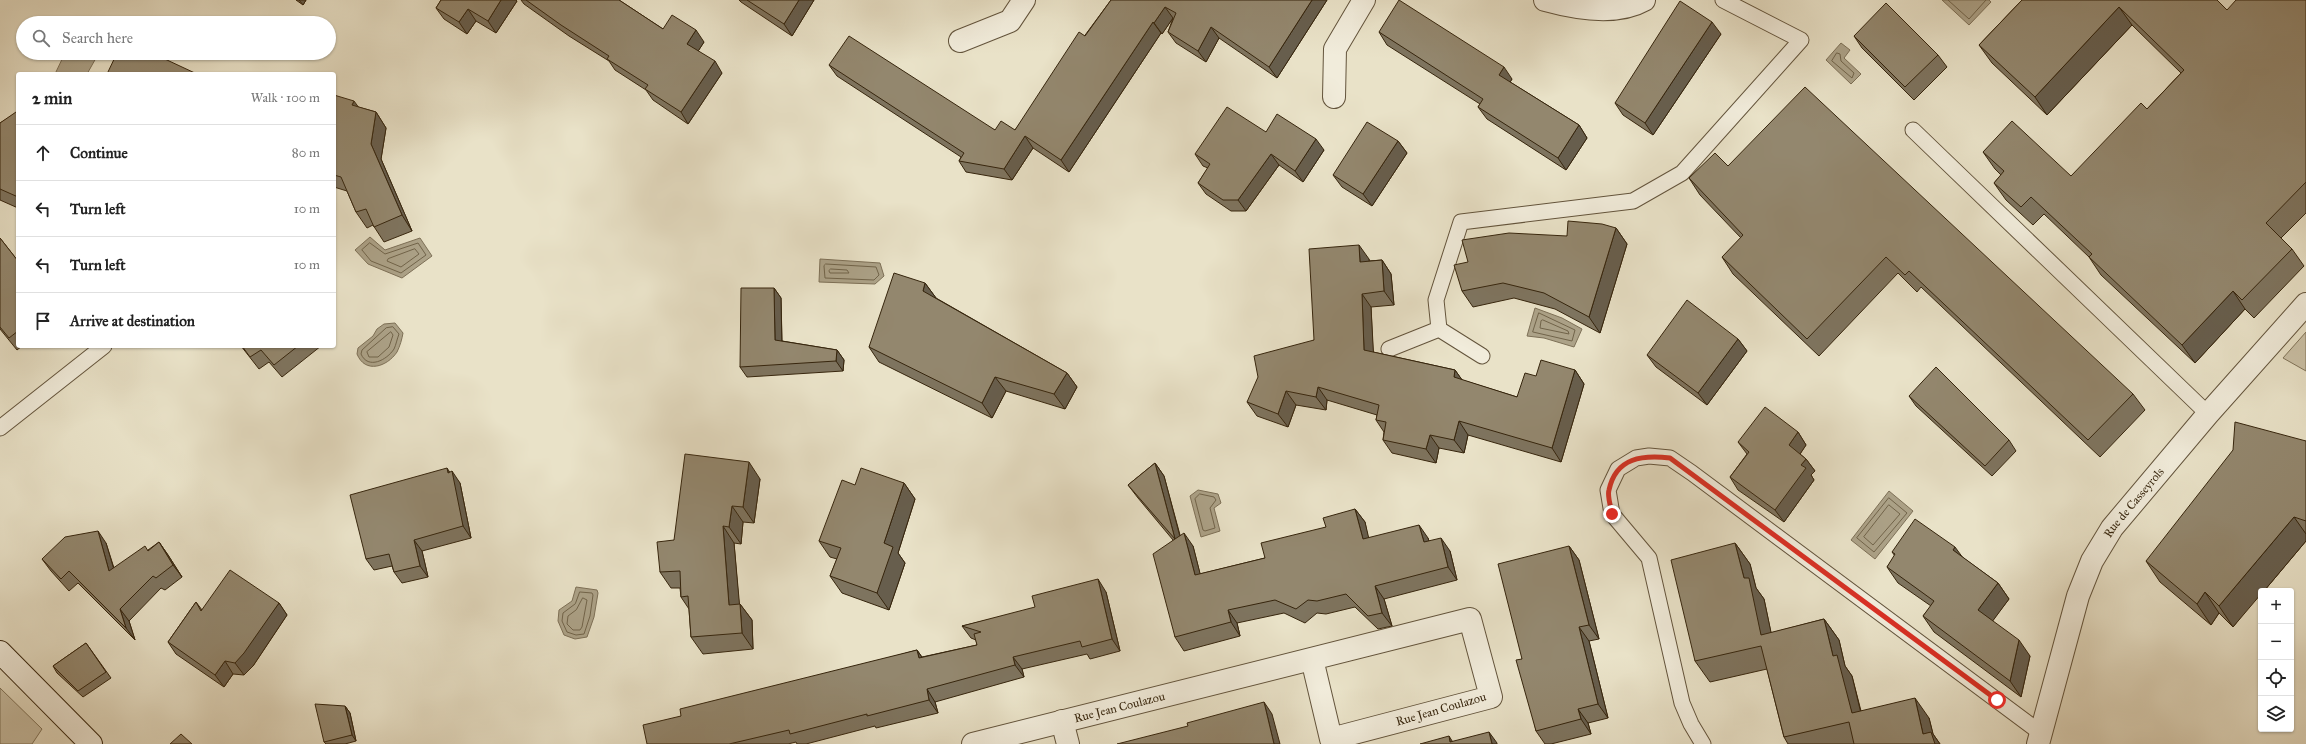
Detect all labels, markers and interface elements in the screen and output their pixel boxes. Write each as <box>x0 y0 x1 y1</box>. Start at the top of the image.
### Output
search box <box>16 16 336 60</box>
icon: search <box>30 27 52 49</box>
text: Search here <box>62 29 133 47</box>
text: 2 min <box>32 88 72 109</box>
text: Walk · 100 m <box>251 90 320 106</box>
icon: ahead <box>32 142 54 164</box>
text: Continue <box>70 144 128 162</box>
text: 80 m <box>292 145 320 161</box>
icon: left <box>32 198 54 220</box>
text: Turn left <box>70 200 126 218</box>
text: 10 m <box>294 201 320 217</box>
icon: left <box>32 254 54 276</box>
text: Turn left <box>70 256 126 274</box>
text: 10 m <box>294 257 320 273</box>
icon: arrive <box>32 310 54 332</box>
text: Arrive at destination <box>70 312 195 330</box>
street label: Rue de Casseyrols <box>2101 465 2167 540</box>
route end <box>1603 505 1621 523</box>
map controls <box>2258 588 2294 732</box>
button: + <box>2258 588 2294 624</box>
button: − <box>2258 624 2294 660</box>
button: locate <box>2258 660 2294 696</box>
street label: Rue Jean Coulazou <box>1072 689 1167 725</box>
street label: Rue Jean Coulazou <box>1394 689 1489 730</box>
route start <box>1988 691 2006 709</box>
button: layers <box>2258 696 2294 732</box>

